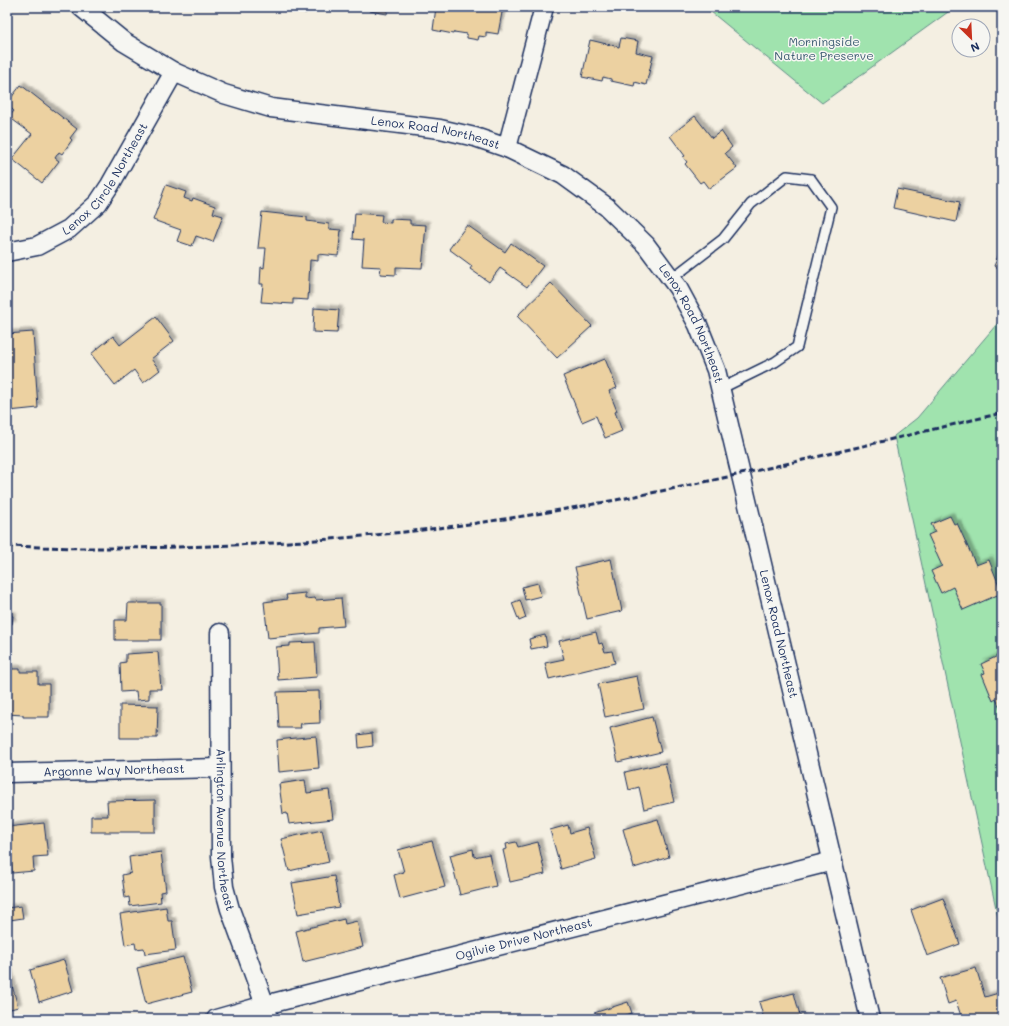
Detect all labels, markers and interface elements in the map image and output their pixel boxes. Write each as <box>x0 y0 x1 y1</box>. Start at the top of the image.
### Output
north arrow <box>951 18 991 58</box>
park label: Morningside Nature Preserve <box>774 33 874 63</box>
text: N <box>968 39 982 56</box>
street label: Lenox Road Northeast <box>370 112 503 152</box>
street label: Lenox Circle Northeast <box>59 119 151 238</box>
street label: Lenox Road Northeast <box>656 260 728 384</box>
street label: Lenox Road Northeast <box>757 568 803 700</box>
street label: Arlington Avenue Northeast <box>214 748 239 912</box>
street label: Argonne Way Northeast <box>43 760 185 779</box>
street label: Ogilvie Drive Northeast <box>454 913 594 963</box>

